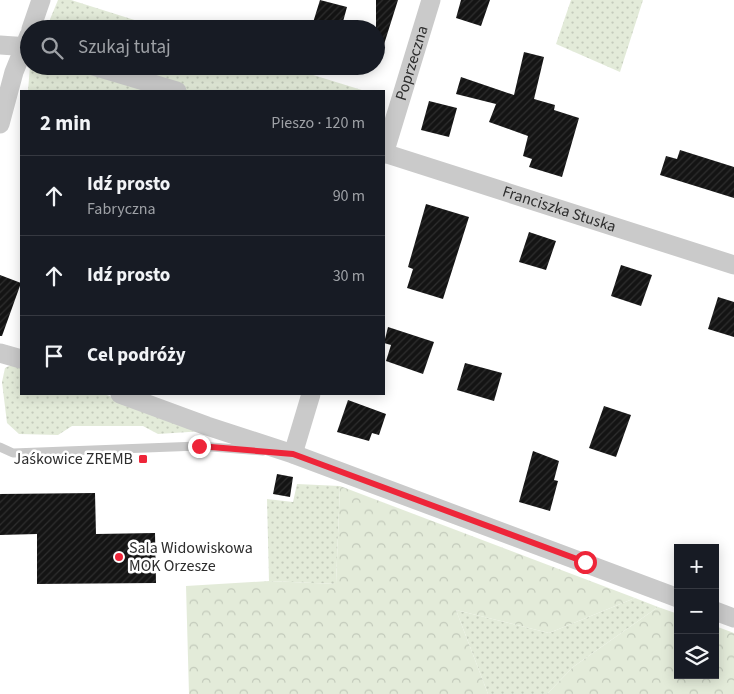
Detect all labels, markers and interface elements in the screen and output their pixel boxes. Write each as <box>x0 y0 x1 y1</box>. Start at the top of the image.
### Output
search box <box>20 20 385 75</box>
street label: Poprzeczna <box>390 23 434 103</box>
icon: search <box>38 34 66 62</box>
text: Szukaj tutaj <box>78 34 171 61</box>
text: 2 min <box>40 108 91 138</box>
text: Pieszo · 120 m <box>271 112 365 134</box>
text: Idź prosto <box>87 171 170 198</box>
street label: Franciszka Stuska <box>500 181 619 238</box>
icon: ahead <box>40 182 68 210</box>
text: 90 m <box>333 185 365 207</box>
text: Fabryczna <box>87 198 156 220</box>
icon: ahead <box>40 262 68 290</box>
text: Idź prosto <box>87 262 170 289</box>
text: 30 m <box>333 265 365 287</box>
icon: arrive <box>40 342 68 370</box>
text: Cel podróży <box>87 342 186 369</box>
route end <box>188 435 211 458</box>
place label: Jaśkowice ZREMB <box>14 448 133 470</box>
marker: Jaśkowice ZREMB <box>137 453 149 465</box>
place label: Sala Widowiskowa MOK Orzesze <box>129 537 253 577</box>
map controls <box>674 544 719 679</box>
button: + <box>674 544 719 589</box>
marker: Sala Widowiskowa MOK Orzesze <box>113 551 125 563</box>
route start <box>574 551 597 574</box>
button: − <box>674 589 719 634</box>
button: layers <box>674 634 719 679</box>

